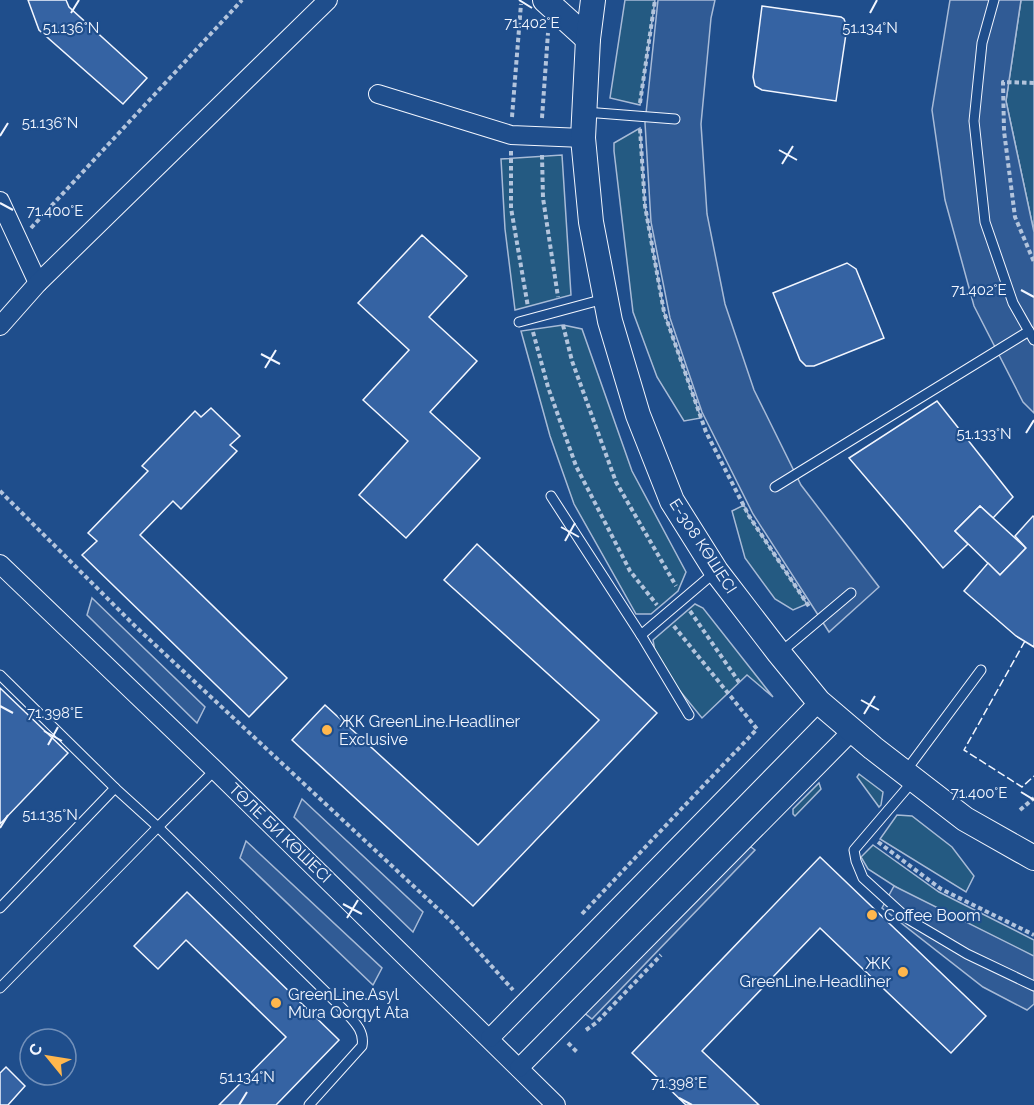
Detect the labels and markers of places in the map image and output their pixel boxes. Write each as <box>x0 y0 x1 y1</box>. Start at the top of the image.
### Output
place label: ЖК GreenLine.Headliner Exclusive <box>339 712 521 749</box>
marker: ЖК GreenLine.Headliner Exclusive <box>320 723 334 737</box>
place label: Coffee Boom <box>884 906 981 925</box>
marker: Coffee Boom <box>865 908 879 922</box>
place label: ЖК GreenLine.Headliner <box>740 954 891 991</box>
marker: ЖК GreenLine.Headliner <box>896 965 910 979</box>
place label: GreenLine.Asyl Mura Qorqyt Ata <box>288 985 409 1022</box>
marker: GreenLine.Asyl Mura Qorqyt Ata <box>269 996 283 1010</box>

